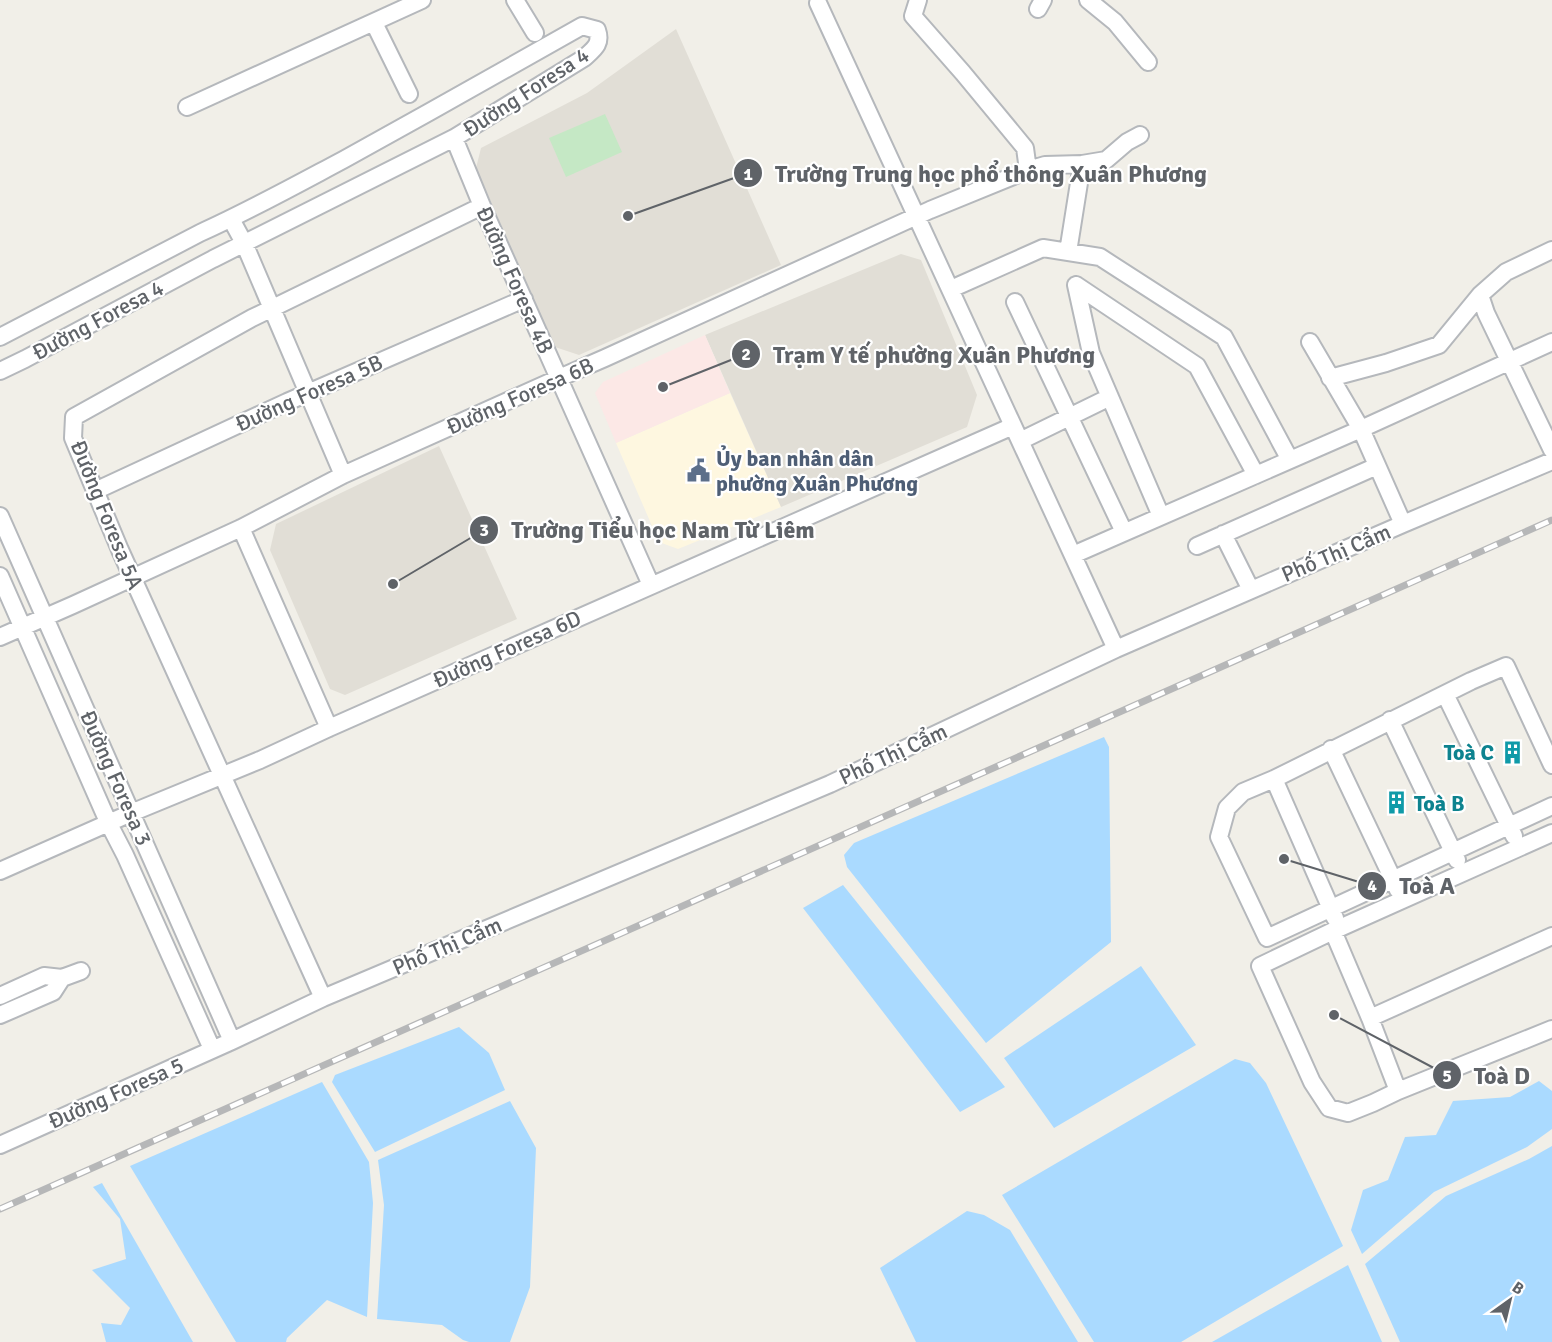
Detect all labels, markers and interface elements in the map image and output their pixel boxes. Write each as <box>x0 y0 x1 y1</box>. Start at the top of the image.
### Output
street label: Đường Foresa 4 <box>458 41 594 143</box>
callout: Trường Trung học phổ thông Xuân Phương <box>733 152 1219 194</box>
text: Trường Trung học phổ thông Xuân Phương <box>775 159 1207 189</box>
text: 1 <box>743 163 753 185</box>
street label: Đường Foresa 4B <box>470 202 560 358</box>
street label: Đường Foresa 4 <box>28 274 169 366</box>
callout: Trạm Y tế phường Xuân Phương <box>731 333 1107 375</box>
text: Trạm Y tế phường Xuân Phương <box>773 340 1095 370</box>
text: 2 <box>741 343 751 365</box>
street label: Đường Foresa 5B <box>231 348 387 438</box>
street label: Đường Foresa 6B <box>442 351 598 441</box>
street label: Đường Foresa 5A <box>65 436 149 594</box>
place label: Ủy ban nhân dân phường Xuân Phương <box>716 445 918 497</box>
public building icon: Ủy ban nhân dân phường Xuân Phương <box>685 458 711 484</box>
callout: Trường Tiểu học Nam Từ Liêm <box>469 509 826 551</box>
text: Trường Tiểu học Nam Từ Liêm <box>511 515 815 545</box>
street label: Phố Thị Cẩm <box>1277 518 1395 588</box>
text: 3 <box>479 519 489 541</box>
street label: Đường Foresa 6D <box>429 604 585 694</box>
street label: Đường Foresa 3 <box>74 706 158 850</box>
street label: Phố Thị Cẩm <box>835 717 951 791</box>
place label: Toà C <box>1444 739 1494 766</box>
building icon: Toà C <box>1499 739 1525 765</box>
building icon: Toà B <box>1383 790 1409 816</box>
place label: Toà B <box>1414 790 1464 817</box>
callout: Toà A <box>1357 865 1466 907</box>
text: Toà A <box>1399 871 1455 901</box>
text: 4 <box>1367 875 1377 897</box>
street label: Phố Thị Cẩm <box>388 911 506 981</box>
street label: Đường Foresa 5 <box>44 1051 188 1135</box>
callout: Toà D <box>1432 1054 1542 1096</box>
text: Toà D <box>1474 1061 1530 1091</box>
text: 5 <box>1442 1065 1452 1087</box>
north arrow <box>1480 1270 1540 1330</box>
text: B <box>1508 1277 1528 1300</box>

